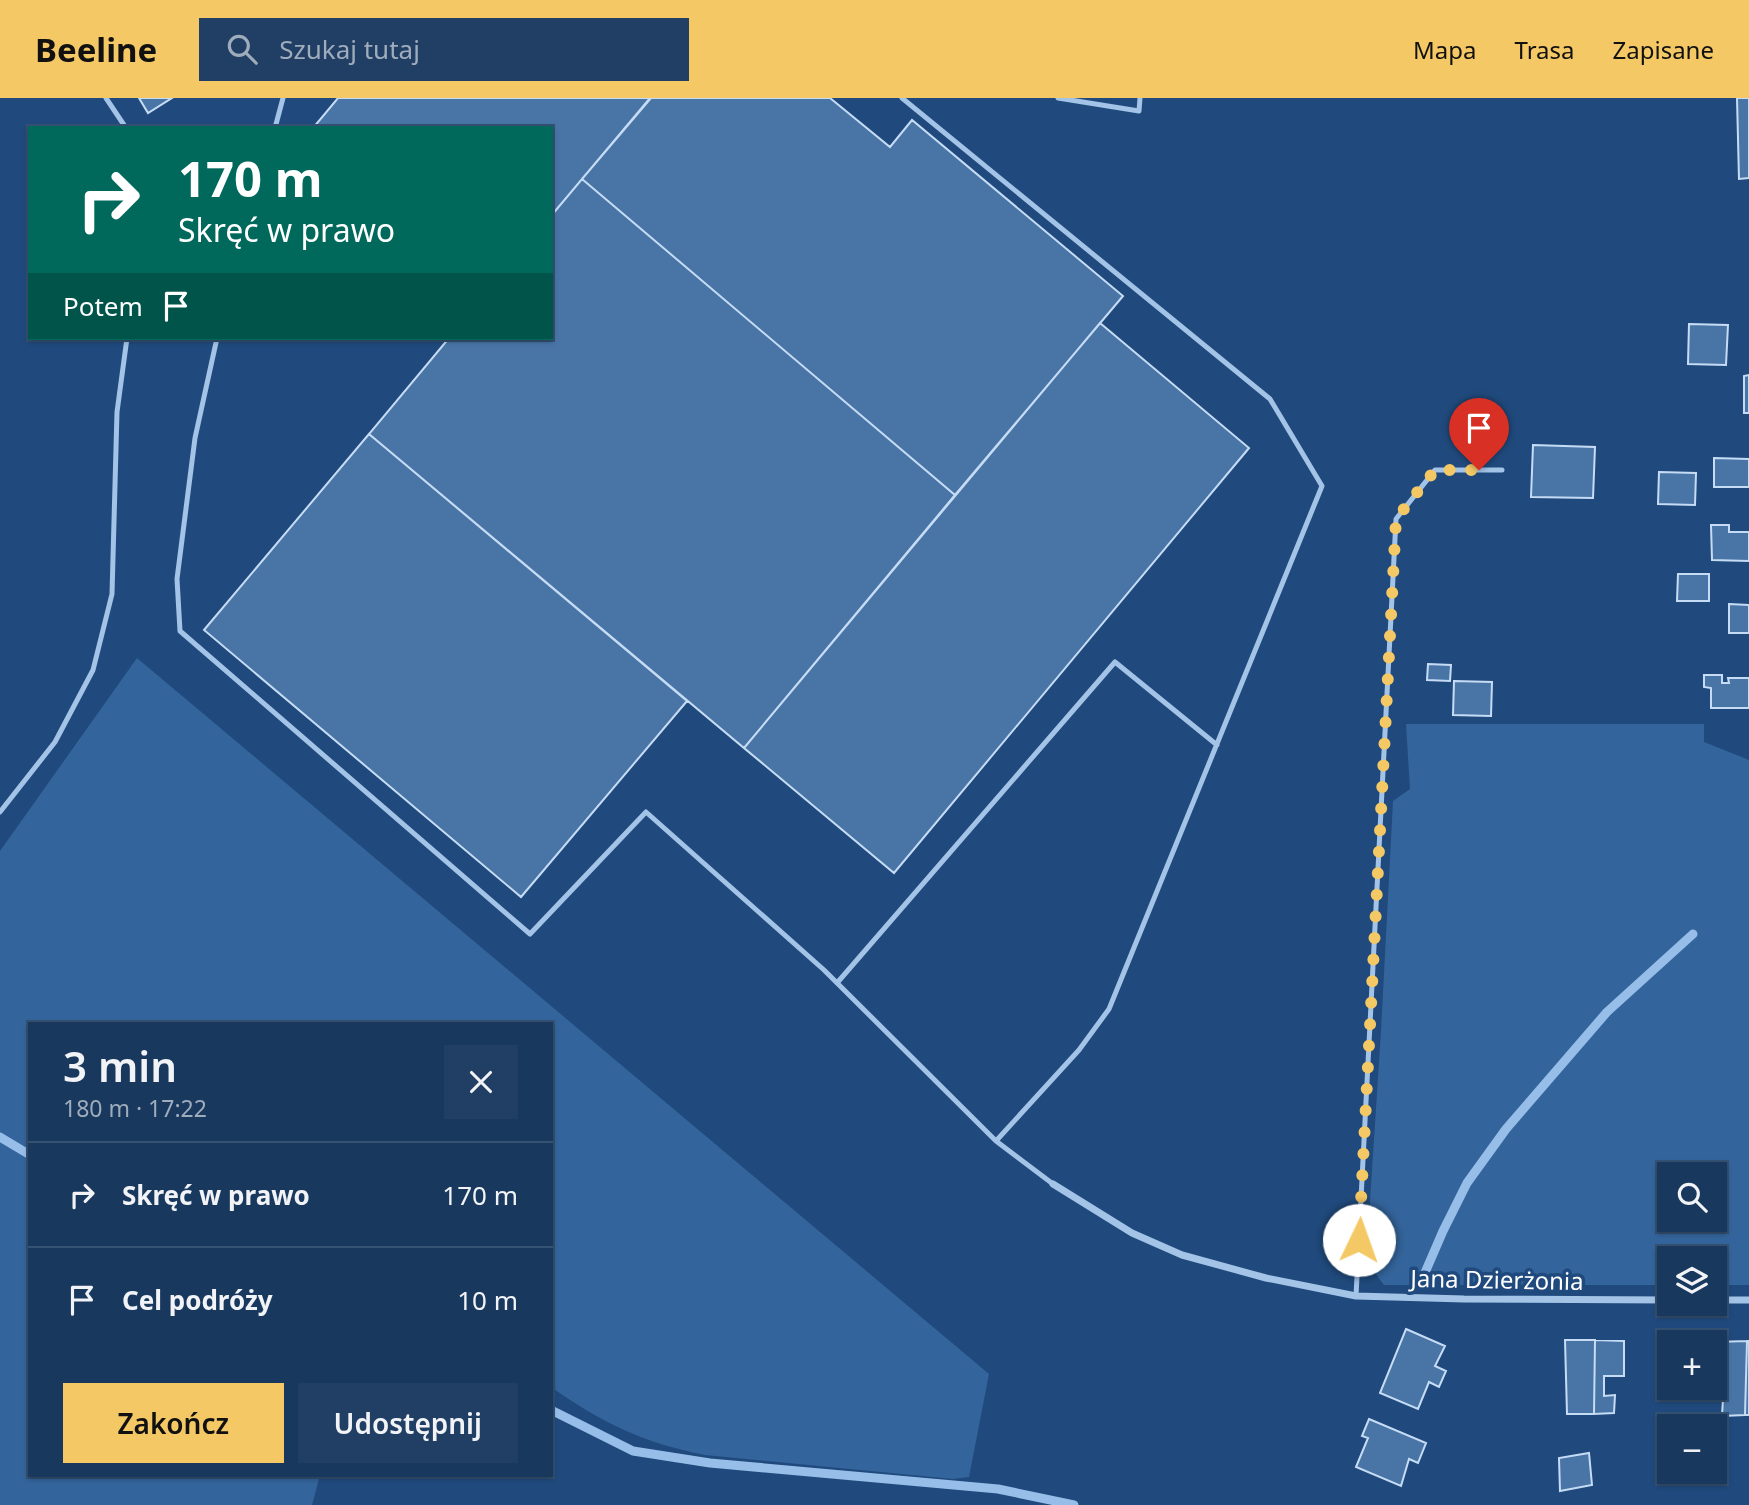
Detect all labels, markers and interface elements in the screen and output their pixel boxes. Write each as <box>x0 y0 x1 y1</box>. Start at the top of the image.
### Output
search box <box>199 18 689 81</box>
text: Beeline <box>35 27 157 72</box>
icon: search <box>223 30 261 68</box>
text: Szukaj tutaj <box>279 31 420 67</box>
text: Mapa <box>1413 33 1477 66</box>
text: Trasa <box>1515 33 1575 66</box>
text: Zapisane <box>1613 33 1714 66</box>
text: 170 m <box>178 145 323 211</box>
icon: right <box>63 154 154 245</box>
text: Skręć w prawo <box>178 208 395 251</box>
icon: arrive <box>157 287 195 325</box>
text: Potem <box>63 288 143 324</box>
pin <box>1449 398 1509 470</box>
icon: arrive <box>1460 409 1498 447</box>
text: 3 min <box>63 1037 177 1094</box>
button: close <box>444 1045 518 1119</box>
text: 180 m · 17:22 <box>63 1092 207 1124</box>
map controls <box>1657 1162 1727 1484</box>
button: search <box>1657 1162 1727 1232</box>
icon: right <box>63 1176 101 1214</box>
text: Skręć w prawo <box>122 1177 310 1213</box>
text: 170 m <box>442 1177 518 1213</box>
position arrow <box>1322 1203 1396 1277</box>
button: layers <box>1657 1246 1727 1316</box>
street label: Jana Dzierżonia <box>1408 1261 1584 1297</box>
icon: arrive <box>63 1281 101 1319</box>
text: Cel podróży <box>122 1282 273 1318</box>
text: 10 m <box>457 1282 518 1318</box>
button: + <box>1657 1330 1727 1400</box>
button: Zakończ <box>63 1383 284 1463</box>
button: Udostępnij <box>298 1383 518 1463</box>
button: − <box>1657 1414 1727 1484</box>

